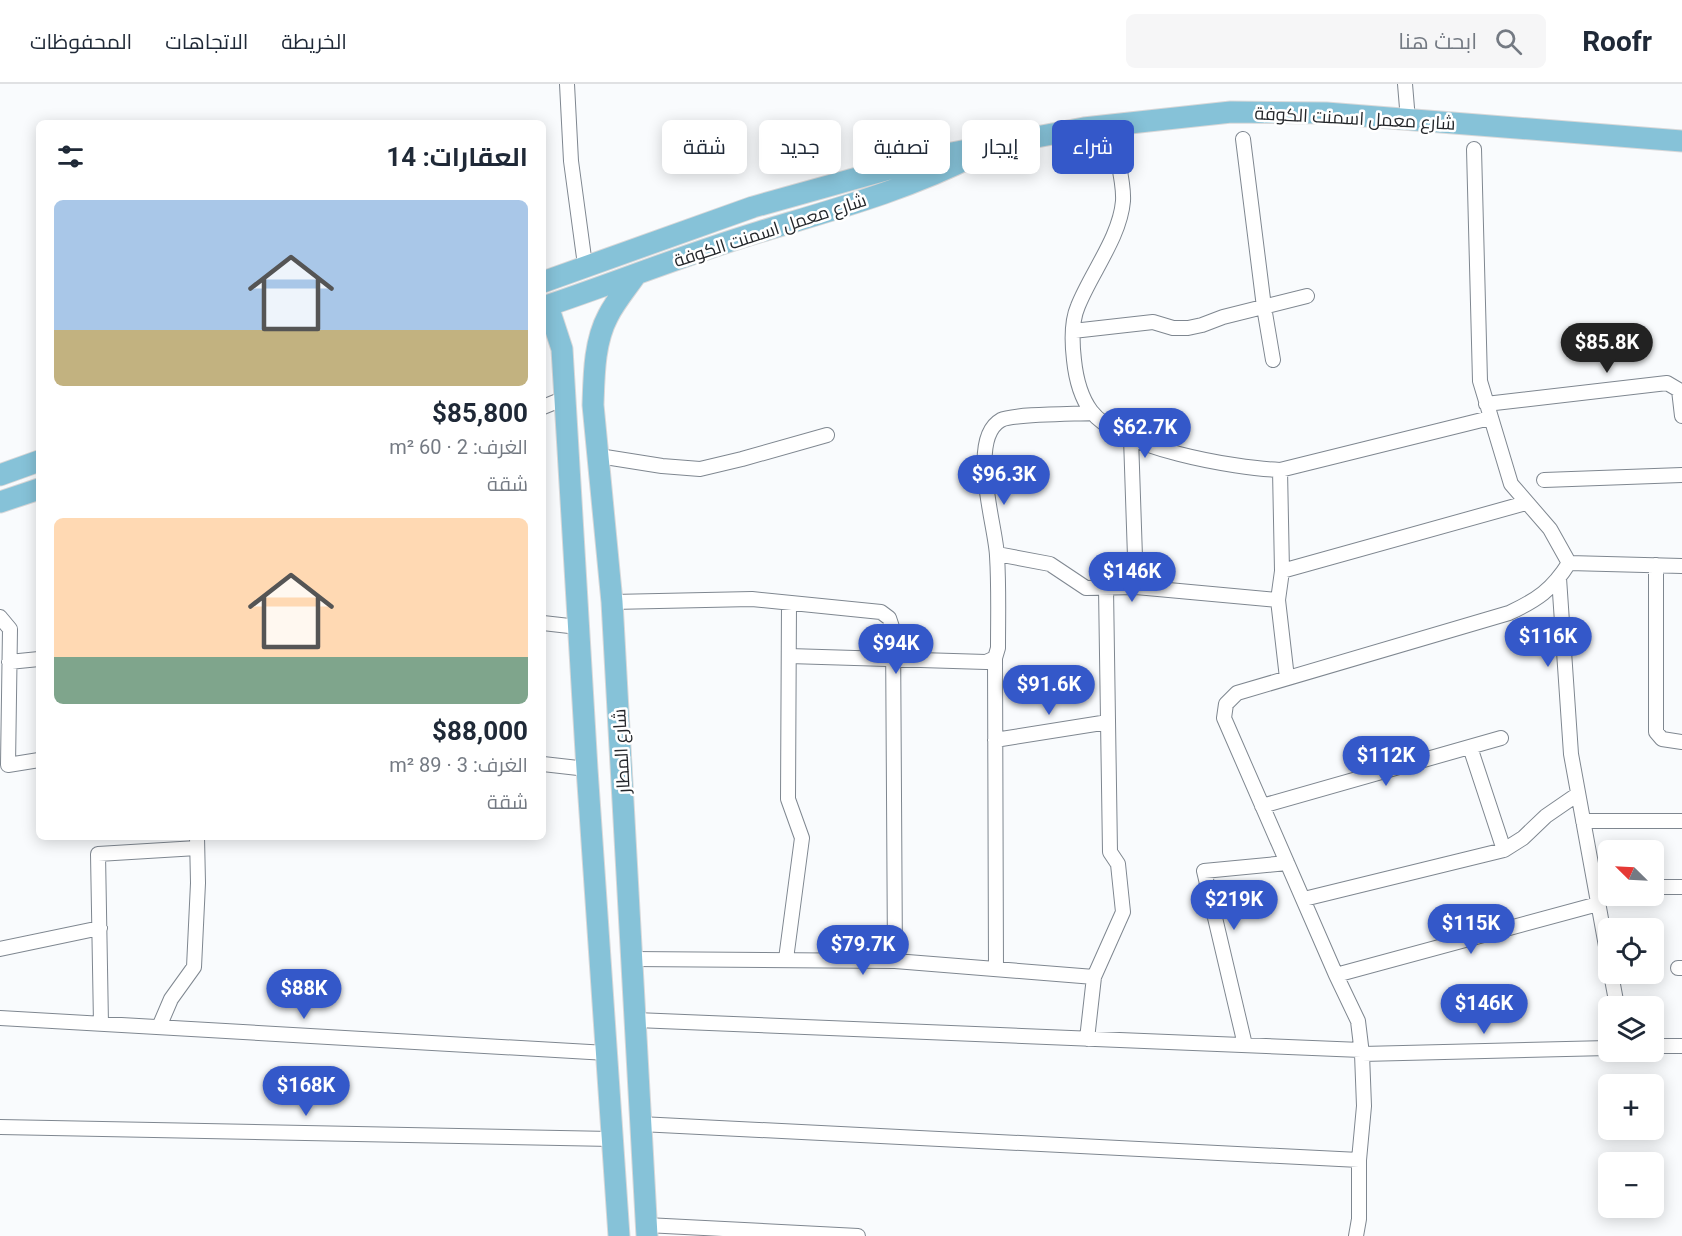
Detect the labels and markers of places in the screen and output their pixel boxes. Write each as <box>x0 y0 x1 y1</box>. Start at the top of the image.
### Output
pin: $85.8K <box>1558 323 1656 374</box>
pin: $62.7K <box>1096 408 1194 459</box>
pin: $96.3K <box>955 455 1053 506</box>
pin: $146K <box>1090 552 1174 603</box>
pin: $116K <box>1506 617 1590 668</box>
pin: $94K <box>860 624 932 675</box>
pin: $91.6K <box>1000 665 1098 716</box>
pin: $112K <box>1344 736 1428 787</box>
pin: $219K <box>1192 880 1276 931</box>
pin: $115K <box>1429 904 1513 955</box>
pin: $79.7K <box>814 925 912 976</box>
pin: $88K <box>268 969 340 1020</box>
pin: $146K <box>1442 984 1526 1035</box>
pin: $168K <box>264 1066 348 1117</box>

